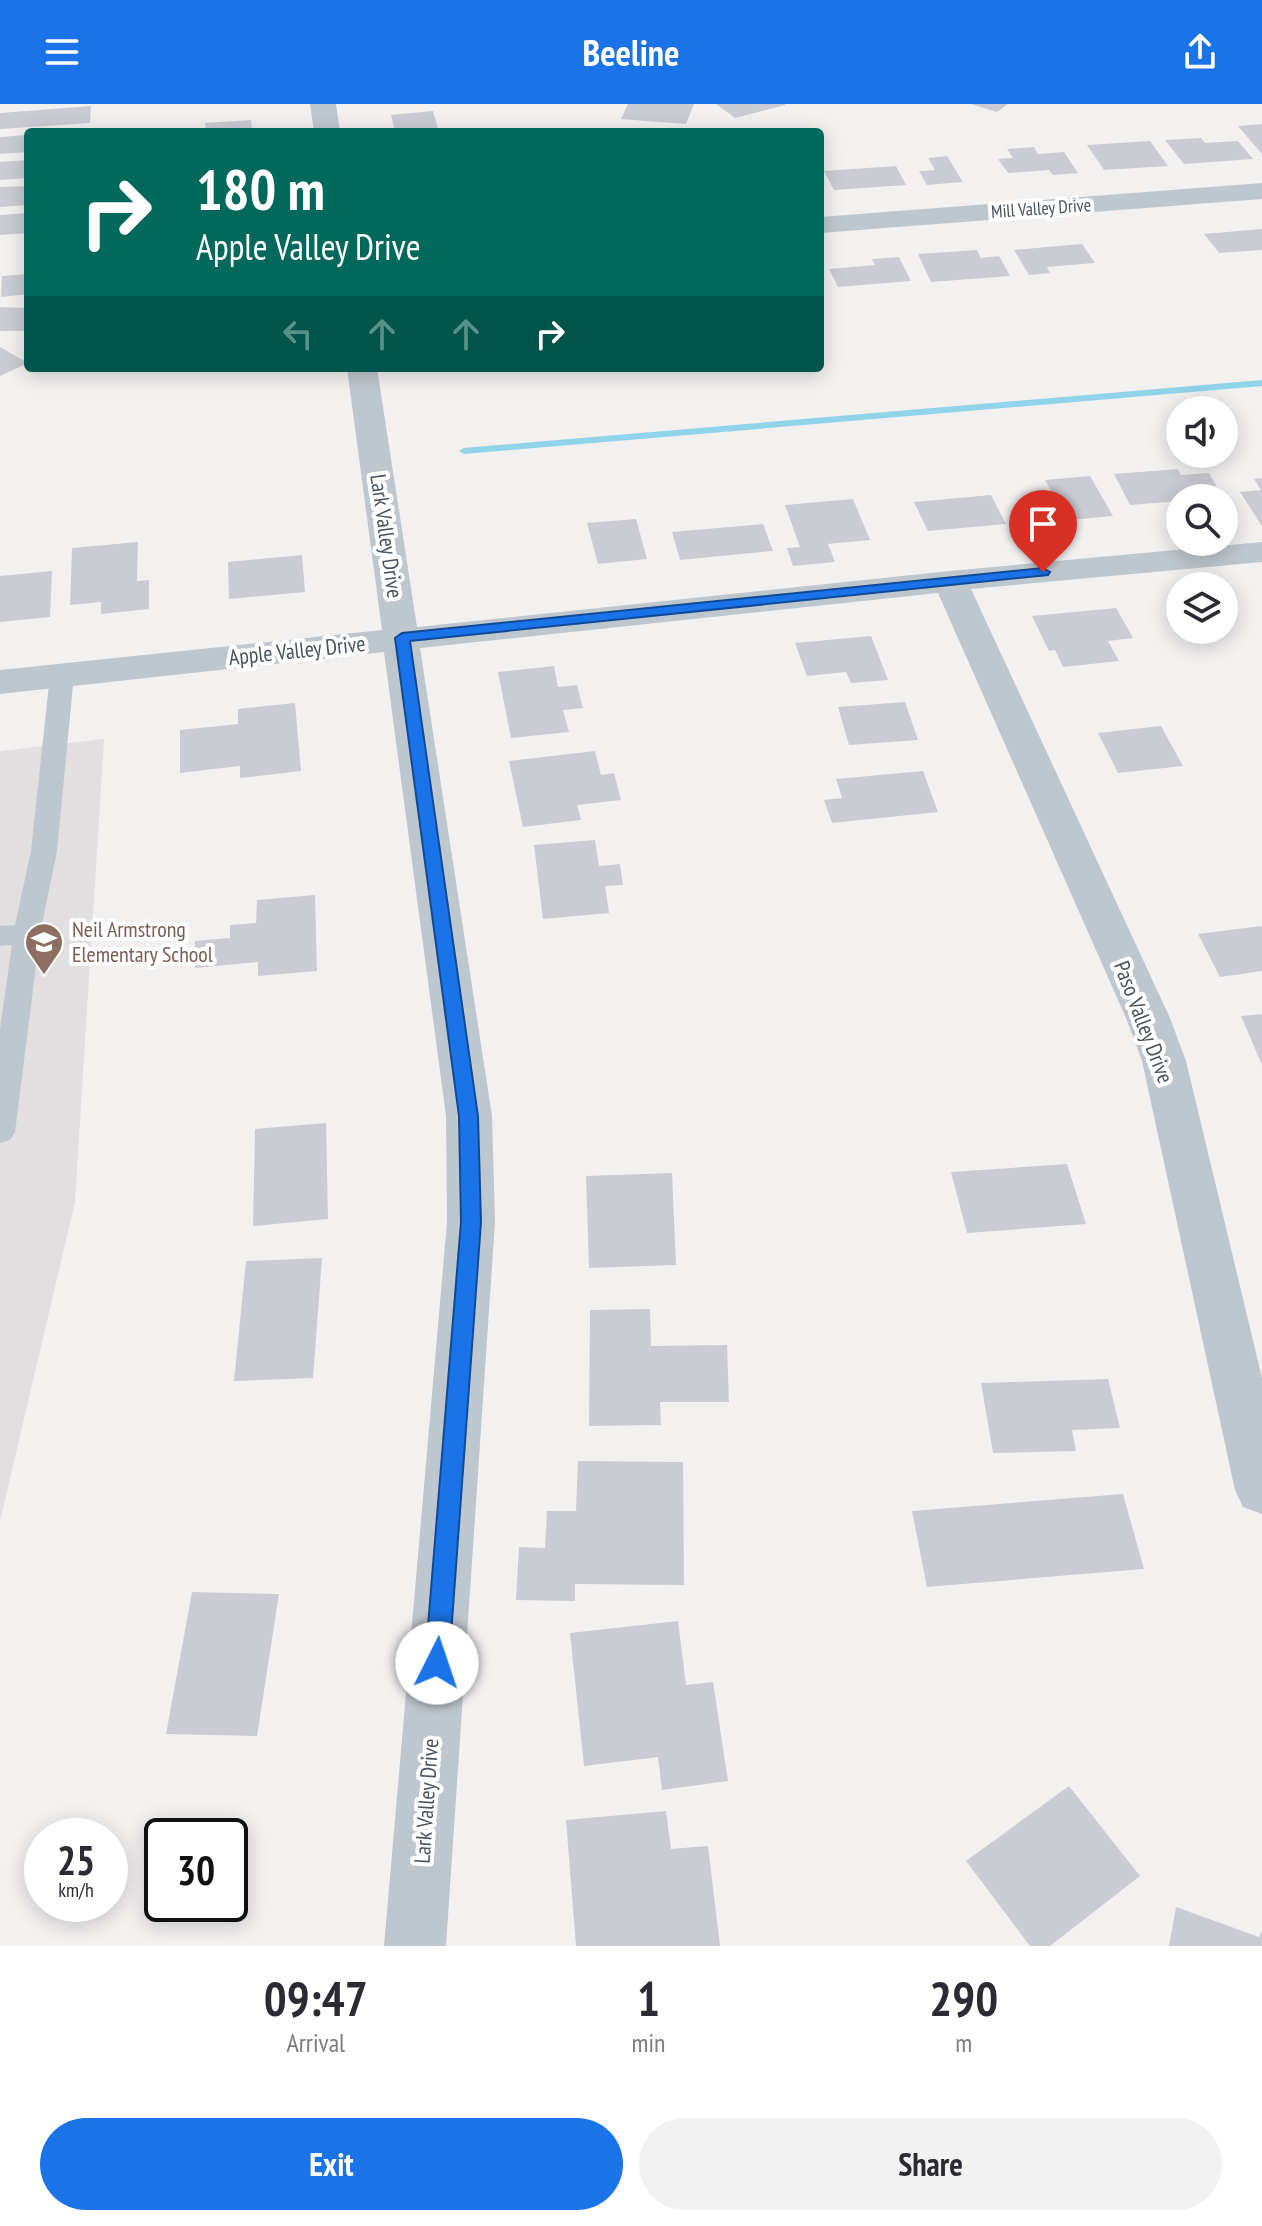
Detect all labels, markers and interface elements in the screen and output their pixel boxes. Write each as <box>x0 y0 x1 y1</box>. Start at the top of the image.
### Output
text: Beeline <box>583 29 679 76</box>
icon: menu <box>40 30 84 74</box>
icon: share <box>1178 30 1222 74</box>
text: 180 m <box>196 153 325 225</box>
icon: right <box>64 160 168 264</box>
street label: Mill Valley Drive <box>990 193 1092 223</box>
text: Apple Valley Drive <box>196 223 421 270</box>
icon: left <box>276 312 320 356</box>
icon: ahead <box>360 312 404 356</box>
icon: ahead <box>444 312 488 356</box>
icon: right <box>528 312 572 356</box>
map controls <box>1166 396 1238 644</box>
button: sound <box>1166 396 1238 468</box>
street label: Lark Valley Drive <box>364 472 410 600</box>
button: search <box>1166 484 1238 556</box>
pin <box>1009 490 1077 572</box>
icon: arrive <box>1021 502 1065 546</box>
button: layers <box>1166 572 1238 644</box>
street label: Apple Valley Drive <box>227 629 367 671</box>
place label: Neil Armstrong Elementary School <box>72 915 214 968</box>
school or university icon: Neil Armstrong Elementary School <box>23 921 65 976</box>
street label: Paso Valley Drive <box>1108 957 1180 1087</box>
position arrow <box>395 1621 479 1705</box>
street label: Lark Valley Drive <box>408 1738 444 1864</box>
speed limit sign: 30 <box>144 1818 248 1922</box>
text: 25 <box>57 1834 95 1886</box>
text: km/h <box>58 1877 94 1903</box>
text: 09:47 <box>264 1967 368 2029</box>
text: 1 <box>637 1967 660 2029</box>
text: 290 <box>929 1967 998 2029</box>
text: Arrival <box>286 2026 345 2059</box>
text: min <box>631 2026 665 2059</box>
text: m <box>955 2026 972 2059</box>
button: Exit <box>40 2118 623 2210</box>
button: Share <box>639 2118 1222 2210</box>

